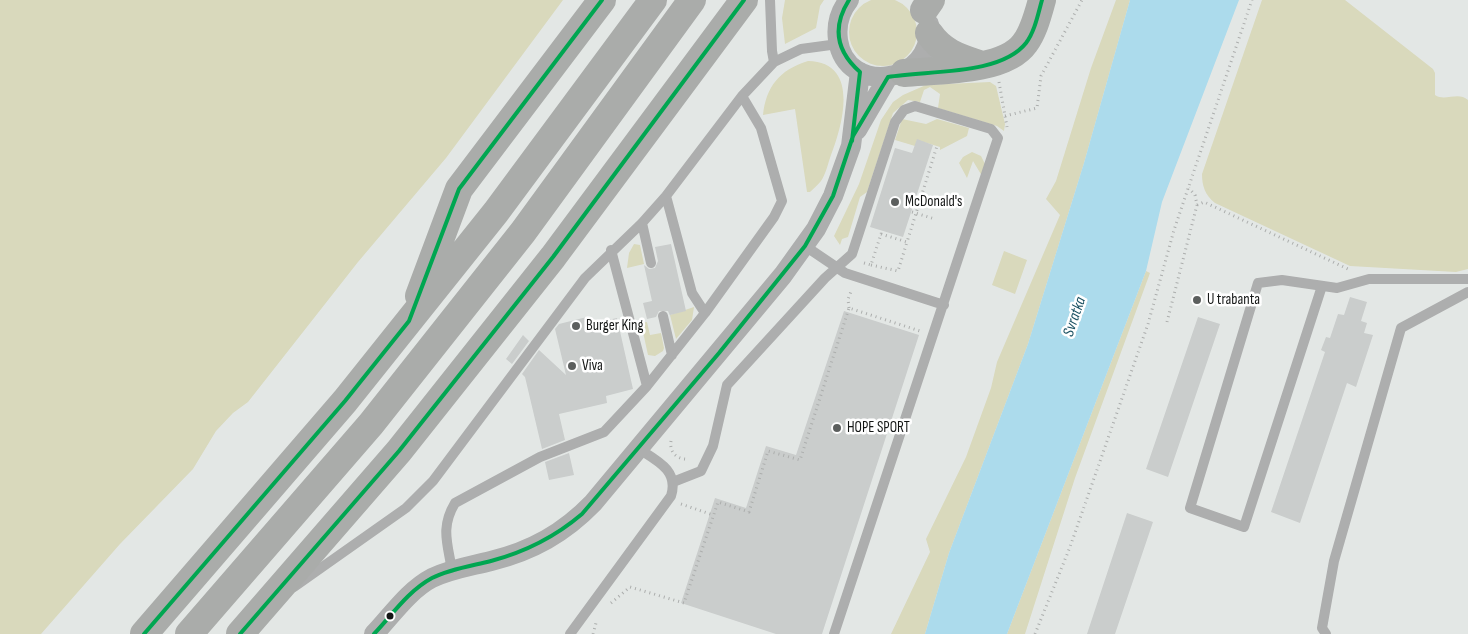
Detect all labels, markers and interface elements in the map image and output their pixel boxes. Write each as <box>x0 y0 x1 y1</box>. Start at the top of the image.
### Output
place label: McDonald's <box>905 193 962 211</box>
marker: McDonald's <box>889 196 901 208</box>
place label: U trabanta <box>1207 291 1260 309</box>
marker: U trabanta <box>1191 294 1203 306</box>
water label: Svratka <box>1059 295 1091 339</box>
place label: Burger King <box>586 317 644 335</box>
marker: Burger King <box>570 320 582 332</box>
place label: Viva <box>582 357 603 375</box>
marker: Viva <box>566 360 578 372</box>
place label: HOPE SPORT <box>847 419 910 437</box>
marker: HOPE SPORT <box>831 422 843 434</box>
unlabelled marker <box>385 611 395 621</box>

